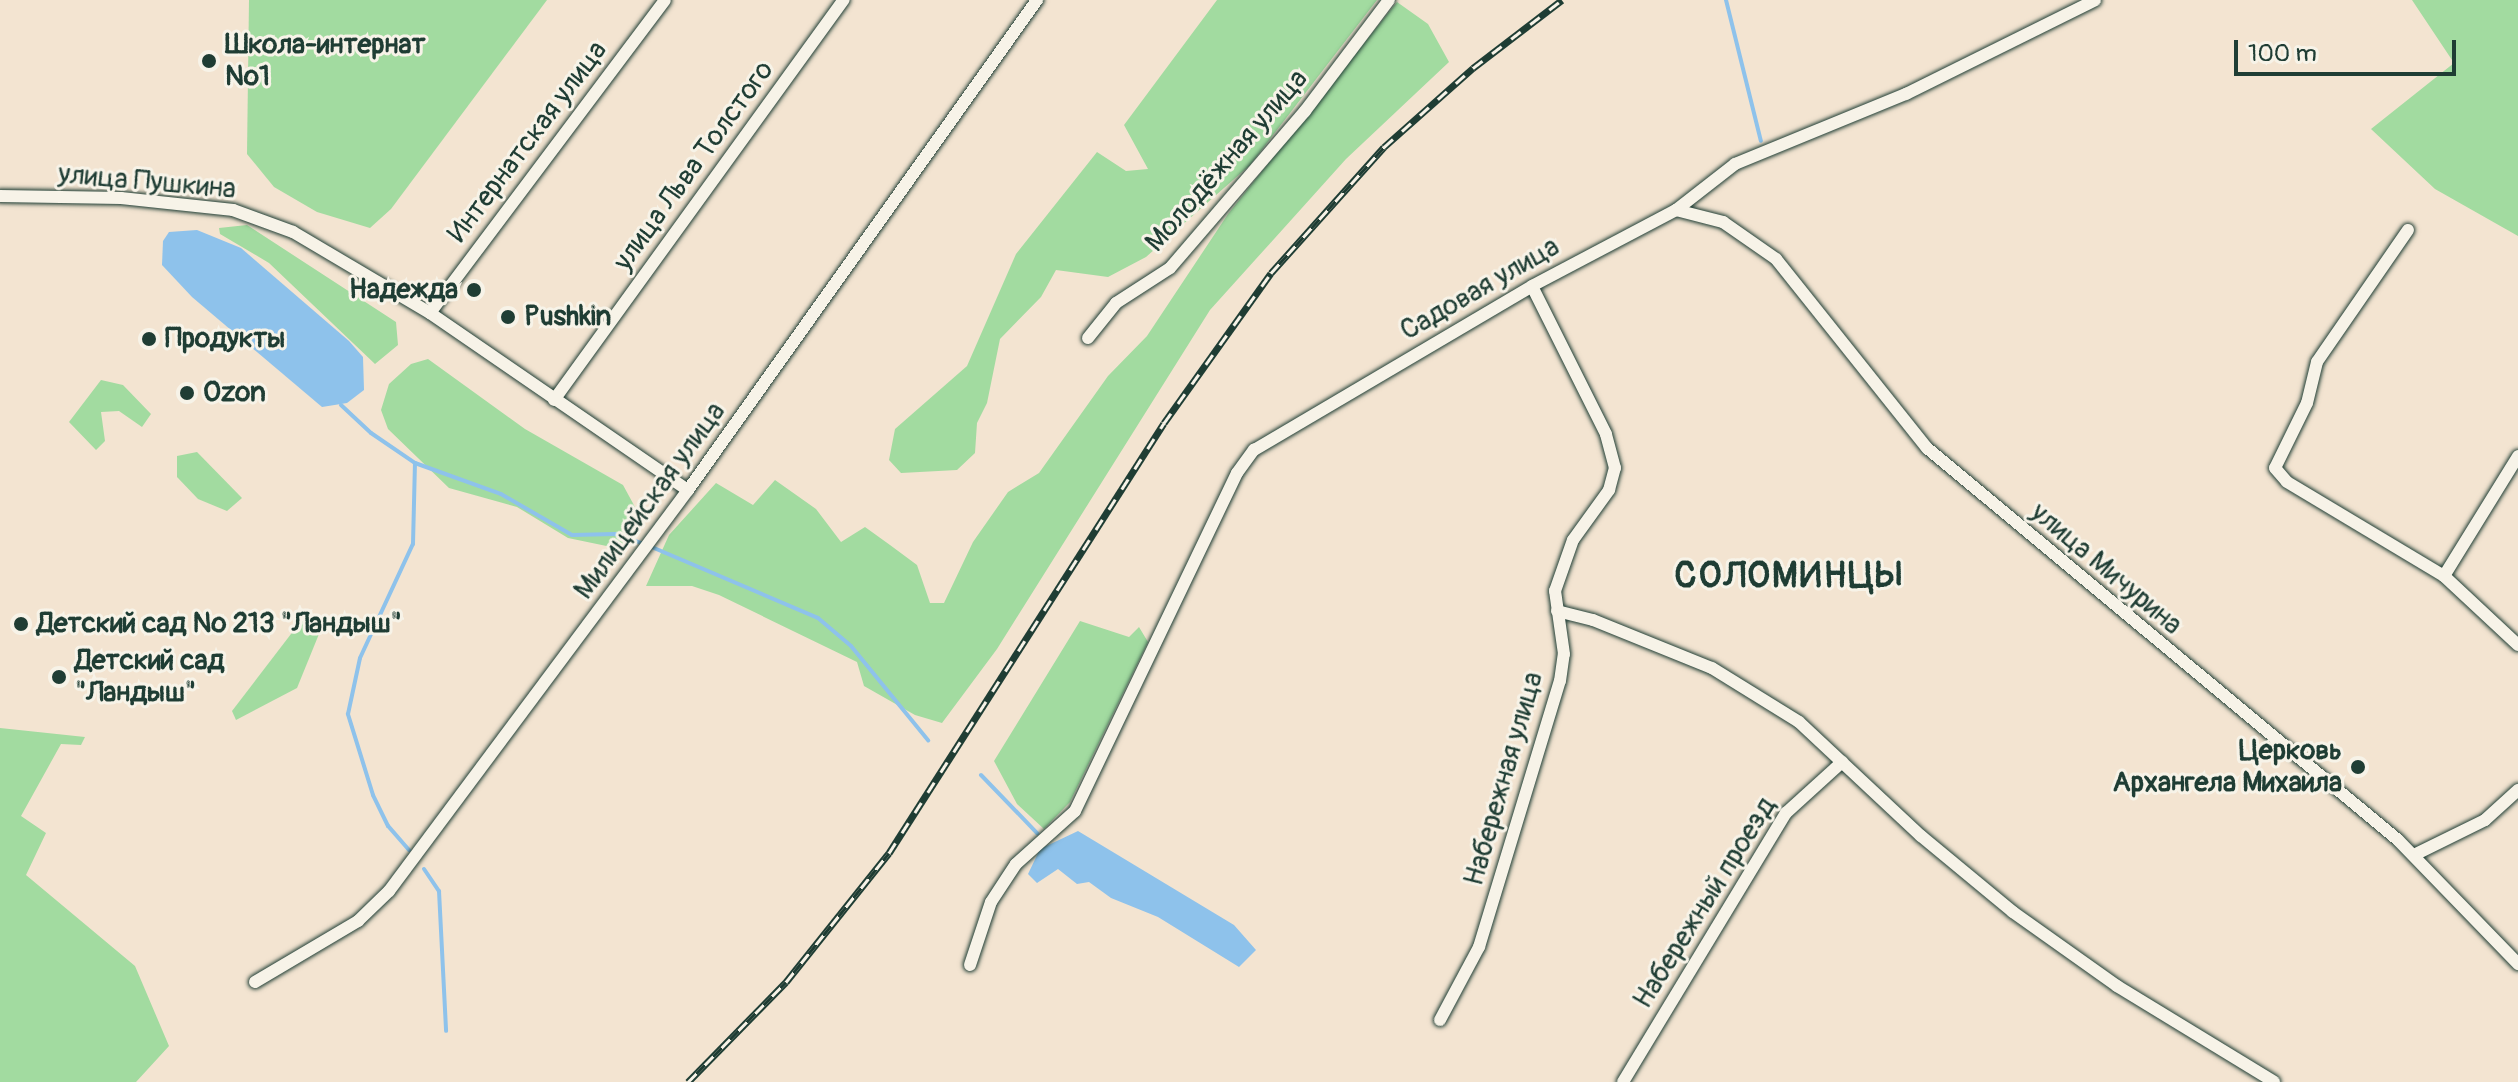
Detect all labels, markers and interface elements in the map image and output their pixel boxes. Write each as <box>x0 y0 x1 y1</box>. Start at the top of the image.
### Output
scale bar <box>2238 24 2460 74</box>
place label: Школа-интернат №1 <box>225 28 426 94</box>
street label: Интернатская улица <box>441 35 615 249</box>
text: 100 m <box>2248 39 2317 68</box>
marker: Школа-интернат №1 <box>200 52 218 70</box>
street label: улица Льва Толстого <box>607 55 781 277</box>
street label: Молодёжная улица <box>1139 63 1315 259</box>
street label: улица Пушкина <box>57 157 237 207</box>
street label: Садовая улица <box>1395 230 1565 348</box>
place label: Надежда <box>349 273 458 307</box>
marker: Надежда <box>465 281 483 299</box>
place label: Pushkin <box>524 300 611 334</box>
marker: Pushkin <box>499 308 517 326</box>
place label: Продукты <box>165 322 285 356</box>
marker: Продукты <box>140 330 158 348</box>
place label: Ozon <box>203 376 266 410</box>
marker: Ozon <box>178 384 196 402</box>
street label: Милицейская улица <box>567 396 733 606</box>
street label: улица Мичурина <box>2024 496 2188 642</box>
district label: СОЛОМИНЦЫ <box>1674 554 1904 598</box>
place label: Детский сад № 213 "Ландыш" <box>37 607 402 641</box>
marker: Детский сад № 213 "Ландыш" <box>12 615 30 633</box>
place label: Детский сад "Ландыш" <box>75 644 224 710</box>
marker: Детский сад "Ландыш" <box>50 668 68 686</box>
street label: Набережная улица <box>1457 668 1551 890</box>
place label: Церковь Архангела Михаила <box>2113 734 2342 800</box>
marker: Церковь Архангела Михаила <box>2349 758 2367 776</box>
street label: Набережный проезд <box>1626 791 1784 1015</box>

